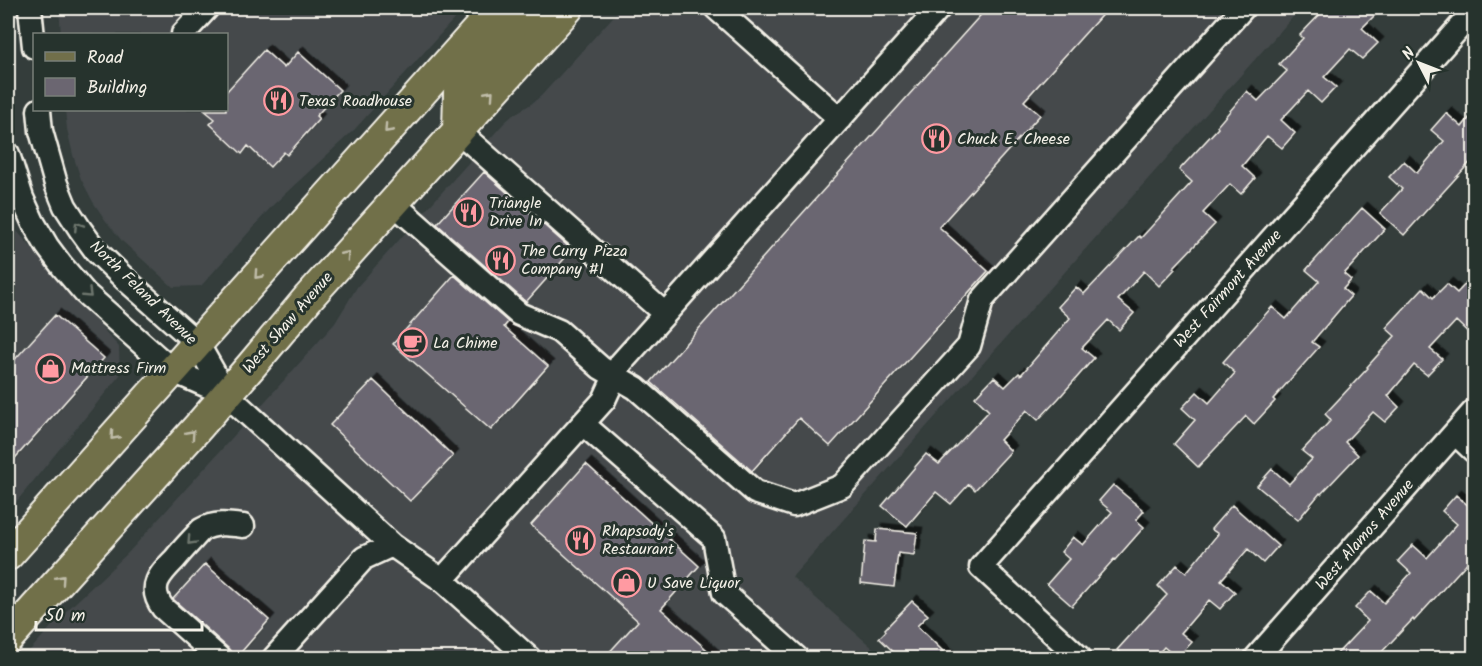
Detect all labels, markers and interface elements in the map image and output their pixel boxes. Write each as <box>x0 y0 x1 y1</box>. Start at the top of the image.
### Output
legend <box>33 33 228 111</box>
north arrow <box>1389 33 1449 93</box>
text: N <box>1396 42 1422 66</box>
text: Road <box>87 44 124 73</box>
text: Building <box>87 74 147 103</box>
restaurant icon: Texas Roadhouse <box>262 85 294 117</box>
place label: Texas Roadhouse <box>299 89 412 114</box>
one-way arrow <box>483 90 494 101</box>
one-way arrow <box>384 123 395 133</box>
restaurant icon: Chuck E. Cheese <box>920 123 952 155</box>
place label: Chuck E. Cheese <box>957 127 1070 152</box>
place label: Triangle Drive In <box>489 191 542 234</box>
restaurant icon: Triangle Drive In <box>452 196 484 228</box>
one-way arrow <box>74 221 85 232</box>
street label: West Fairmont Avenue <box>1168 224 1288 354</box>
street label: North Feland Avenue <box>83 235 203 351</box>
place label: The Curry Pizza Company #1 <box>521 239 628 282</box>
restaurant icon: The Curry Pizza Company #1 <box>484 244 516 276</box>
one-way arrow <box>339 251 350 262</box>
street label: West Shaw Avenue <box>237 266 339 380</box>
one-way arrow <box>254 268 265 279</box>
one-way arrow <box>80 287 91 298</box>
cafe icon: La Chime <box>396 327 428 359</box>
place label: La Chime <box>433 331 498 356</box>
shop icon: Mattress Firm <box>34 352 66 384</box>
place label: Mattress Firm <box>71 356 167 381</box>
one-way arrow <box>110 429 121 440</box>
one-way arrow <box>184 430 195 441</box>
street label: West Alamos Avenue <box>1309 474 1421 596</box>
place label: Rhapsody's Restaurant <box>602 519 675 562</box>
restaurant icon: Rhapsody's Restaurant <box>565 524 597 556</box>
one-way arrow <box>187 534 198 545</box>
shop icon: U Save Liquor <box>610 567 642 599</box>
place label: U Save Liquor <box>647 571 741 596</box>
one-way arrow <box>54 575 65 586</box>
scale bar <box>36 594 202 632</box>
text: 50 m <box>45 602 85 631</box>

